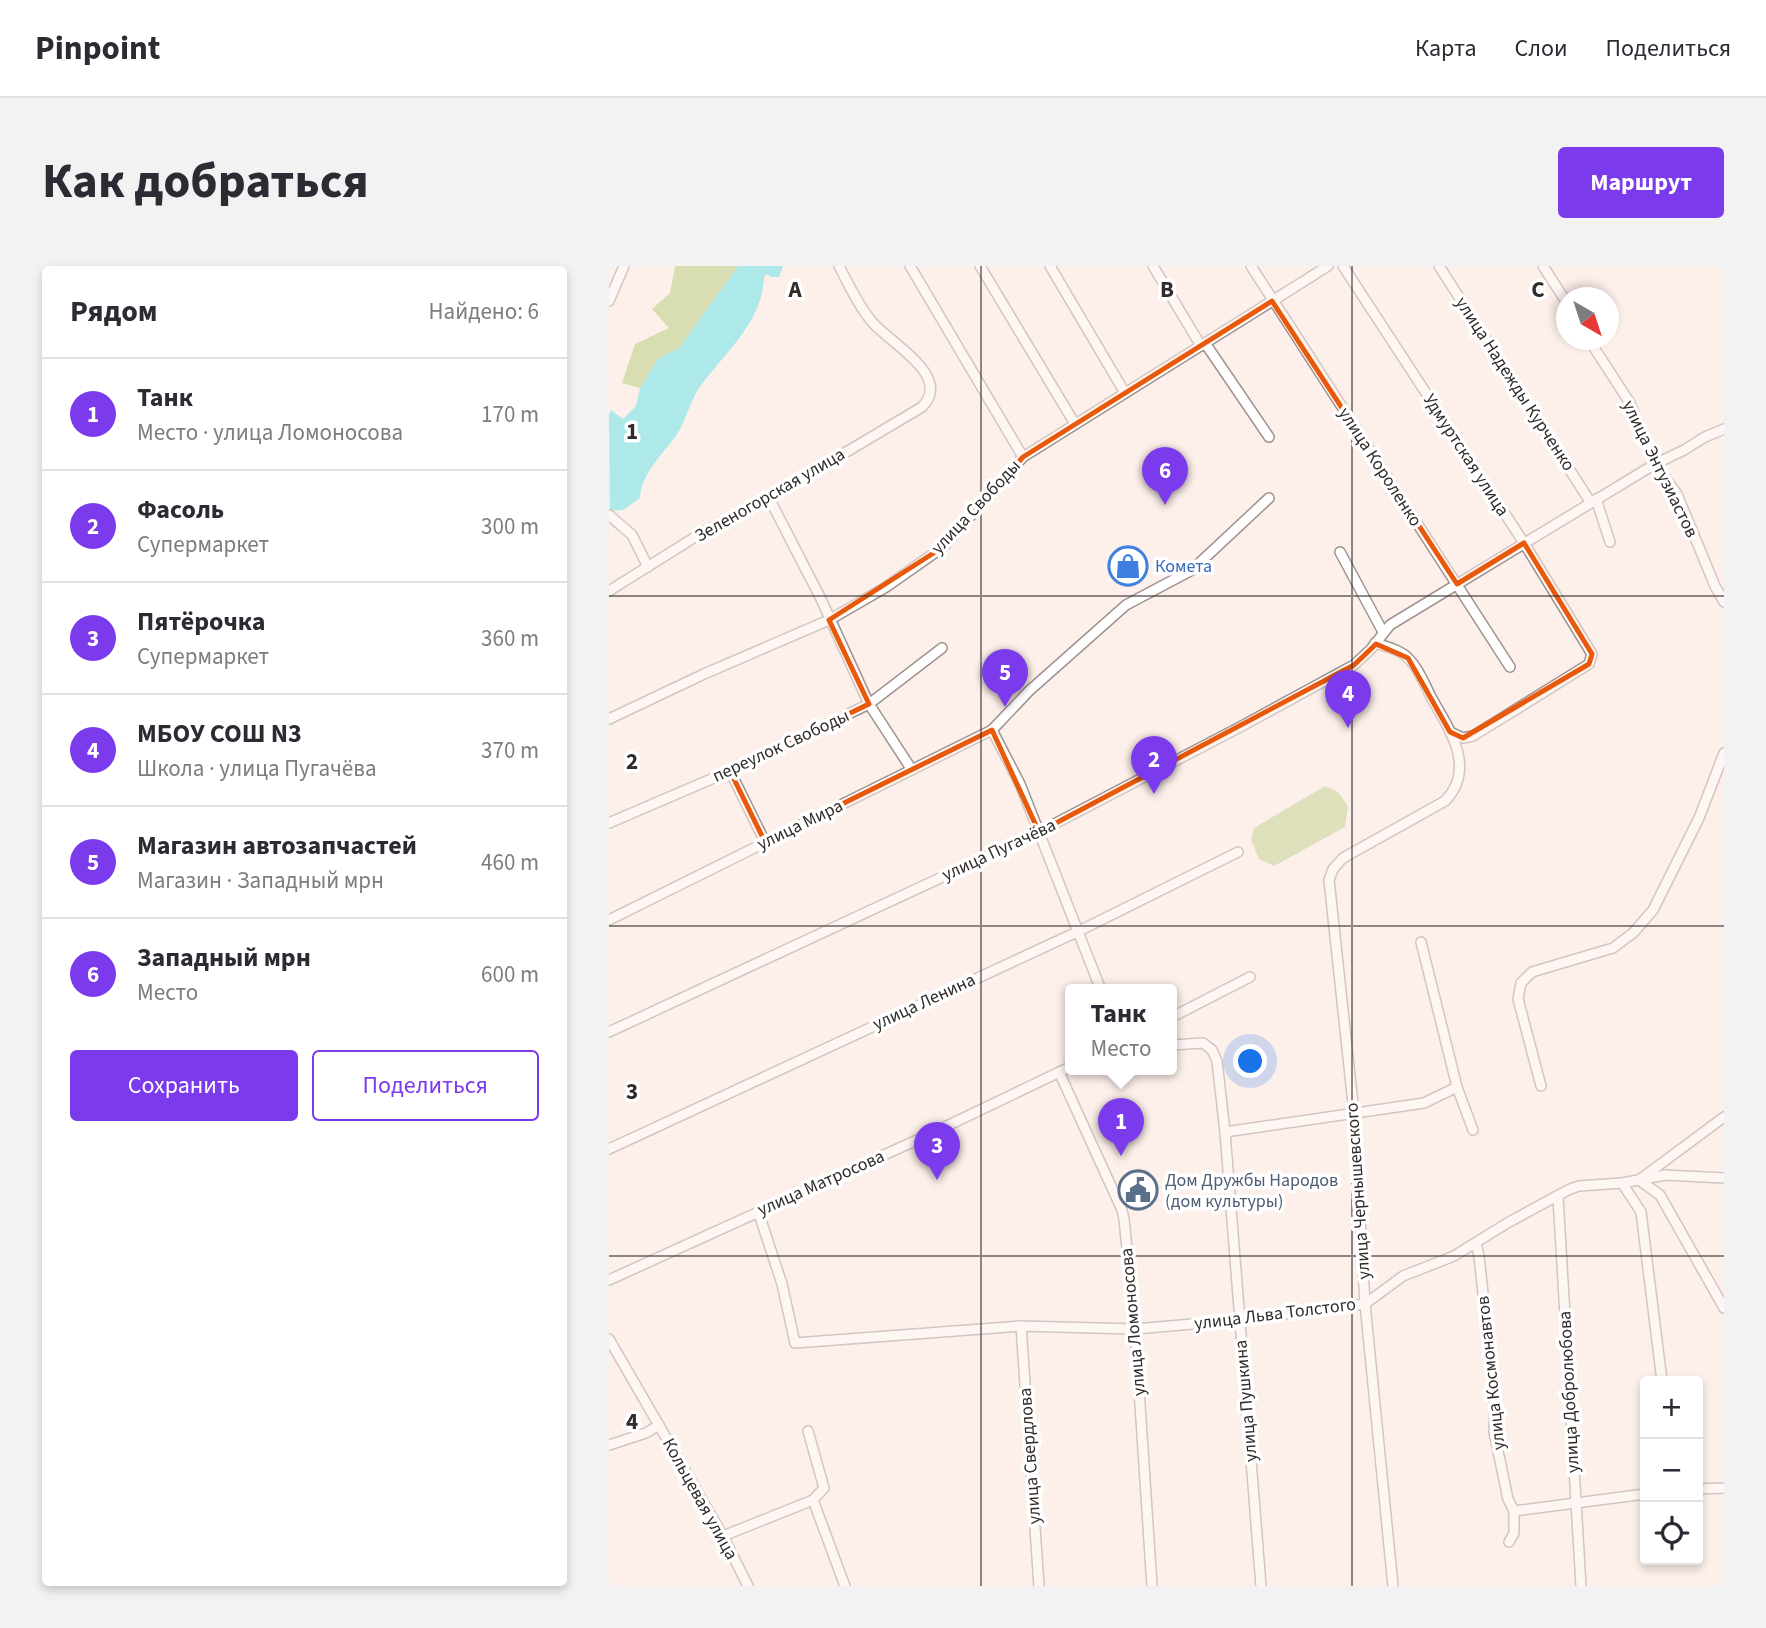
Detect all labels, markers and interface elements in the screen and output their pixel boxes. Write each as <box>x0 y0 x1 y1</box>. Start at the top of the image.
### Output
text: Pinpoint <box>35 25 161 72</box>
text: Карта <box>1415 31 1477 66</box>
text: Слои <box>1515 31 1568 66</box>
text: Поделиться <box>1606 31 1731 66</box>
text: Как добраться <box>42 147 369 217</box>
button: Маршрут <box>1558 147 1724 218</box>
text: A <box>787 273 802 306</box>
text: B <box>1160 273 1174 306</box>
text: C <box>1531 273 1545 306</box>
north arrow <box>1556 287 1619 350</box>
text: Рядом <box>70 290 158 333</box>
street label: улица Надежды Курченко <box>1449 292 1581 476</box>
text: Найдено: 6 <box>429 295 539 328</box>
text: Танк <box>137 379 193 416</box>
street label: Удмуртская улица <box>1417 389 1515 521</box>
street label: улица Энтузиастов <box>1616 396 1704 542</box>
text: 1 <box>87 398 99 431</box>
text: 170 m <box>481 398 539 431</box>
street label: улица Короленко <box>1332 403 1428 531</box>
text: 1 <box>626 415 638 448</box>
text: Место · улица Ломоносова <box>137 416 403 449</box>
street label: Зеленогорская улица <box>690 442 850 548</box>
pin: 6 <box>1142 447 1188 505</box>
street label: улица Свободы <box>926 454 1026 560</box>
text: Фасоль <box>137 491 224 528</box>
text: 2 <box>87 510 99 543</box>
text: 300 m <box>481 510 539 543</box>
text: Супермаркет <box>137 528 269 561</box>
shop icon: Комета <box>1107 545 1149 587</box>
place label: Комета <box>1155 554 1212 579</box>
text: Пятёрочка <box>137 603 266 640</box>
text: 3 <box>87 622 99 655</box>
text: 360 m <box>481 622 539 655</box>
text: Супермаркет <box>137 640 269 673</box>
pin: 5 <box>982 649 1028 707</box>
pin: 4 <box>1325 670 1371 728</box>
street label: переулок Свободы <box>708 703 854 789</box>
text: МБОУ СОШ N3 <box>137 715 302 752</box>
text: 4 <box>87 734 99 767</box>
text: 370 m <box>481 734 539 767</box>
pin: 2 <box>1131 736 1177 794</box>
text: 2 <box>626 745 638 778</box>
text: Школа · улица Пугачёва <box>137 752 377 785</box>
street label: улица Мира <box>753 793 847 857</box>
street label: улица Пугачёва <box>938 813 1060 887</box>
text: Магазин автозапчастей <box>137 827 417 864</box>
text: 5 <box>87 846 99 879</box>
text: 460 m <box>481 846 539 879</box>
text: Магазин · Западный мрн <box>137 864 384 897</box>
text: Западный мрн <box>137 939 311 976</box>
text: 6 <box>87 958 99 991</box>
text: 600 m <box>481 958 539 991</box>
street label: улица Ленина <box>869 967 979 1037</box>
text: Место <box>137 976 198 1009</box>
popup <box>1065 984 1177 1075</box>
text: Танк <box>1090 995 1146 1032</box>
text: Место <box>1090 1032 1152 1065</box>
your location <box>1233 1044 1267 1078</box>
button: Сохранить <box>70 1050 298 1121</box>
button: Поделиться <box>312 1050 539 1121</box>
text: 3 <box>626 1075 638 1108</box>
pin: 1 <box>1098 1098 1144 1156</box>
street label: улица Чернышевского <box>1339 1102 1377 1280</box>
pin: 3 <box>914 1122 960 1180</box>
street label: улица Матросова <box>754 1144 888 1222</box>
place label: Дом Дружбы Народов (дом культуры) <box>1165 1168 1338 1214</box>
public building icon: Дом Дружбы Народов (дом культуры) <box>1117 1169 1159 1211</box>
street label: улица Ломоносова <box>1114 1247 1152 1397</box>
street label: улица Льва Толстого <box>1193 1292 1357 1336</box>
street label: улица Космонавтов <box>1470 1295 1512 1451</box>
street label: улица Добролюбова <box>1552 1310 1586 1474</box>
street label: улица Пушкина <box>1228 1339 1264 1463</box>
map controls <box>1640 1376 1703 1565</box>
button: + <box>1640 1376 1703 1439</box>
street label: улица Свердлова <box>1013 1387 1047 1525</box>
text: 4 <box>626 1405 638 1438</box>
street label: Кольцевая улица <box>656 1434 744 1564</box>
button: − <box>1640 1439 1703 1502</box>
button: locate <box>1640 1502 1703 1565</box>

